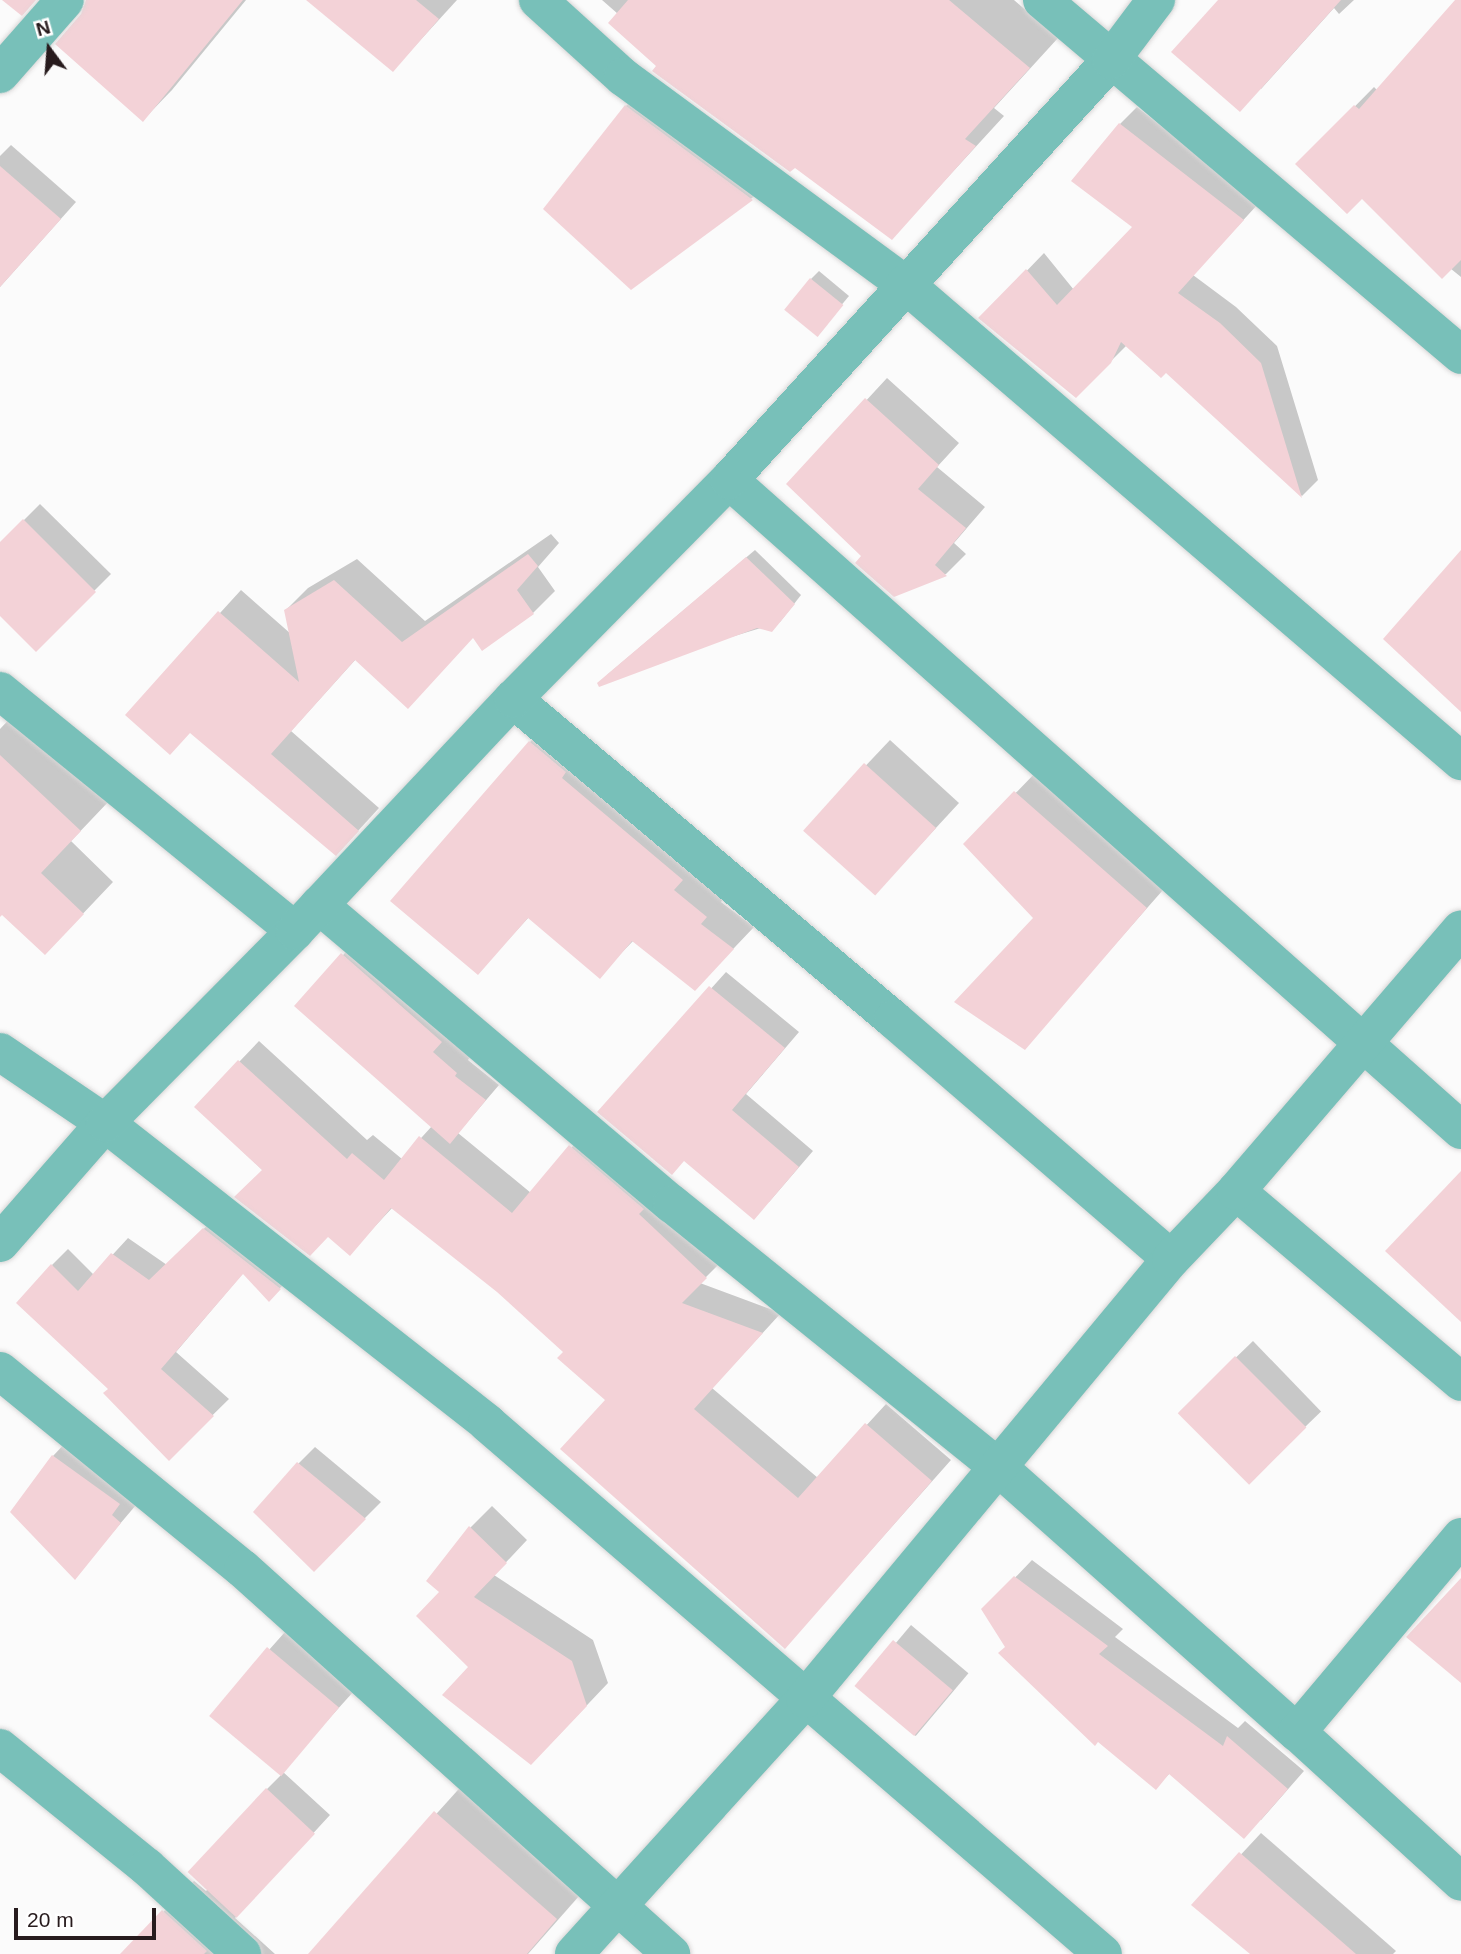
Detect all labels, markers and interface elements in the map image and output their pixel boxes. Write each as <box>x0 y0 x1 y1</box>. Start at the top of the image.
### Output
north arrow <box>14 14 84 84</box>
text: N <box>34 16 53 40</box>
scale bar <box>18 1895 159 1939</box>
text: 20 m <box>27 1908 74 1931</box>

